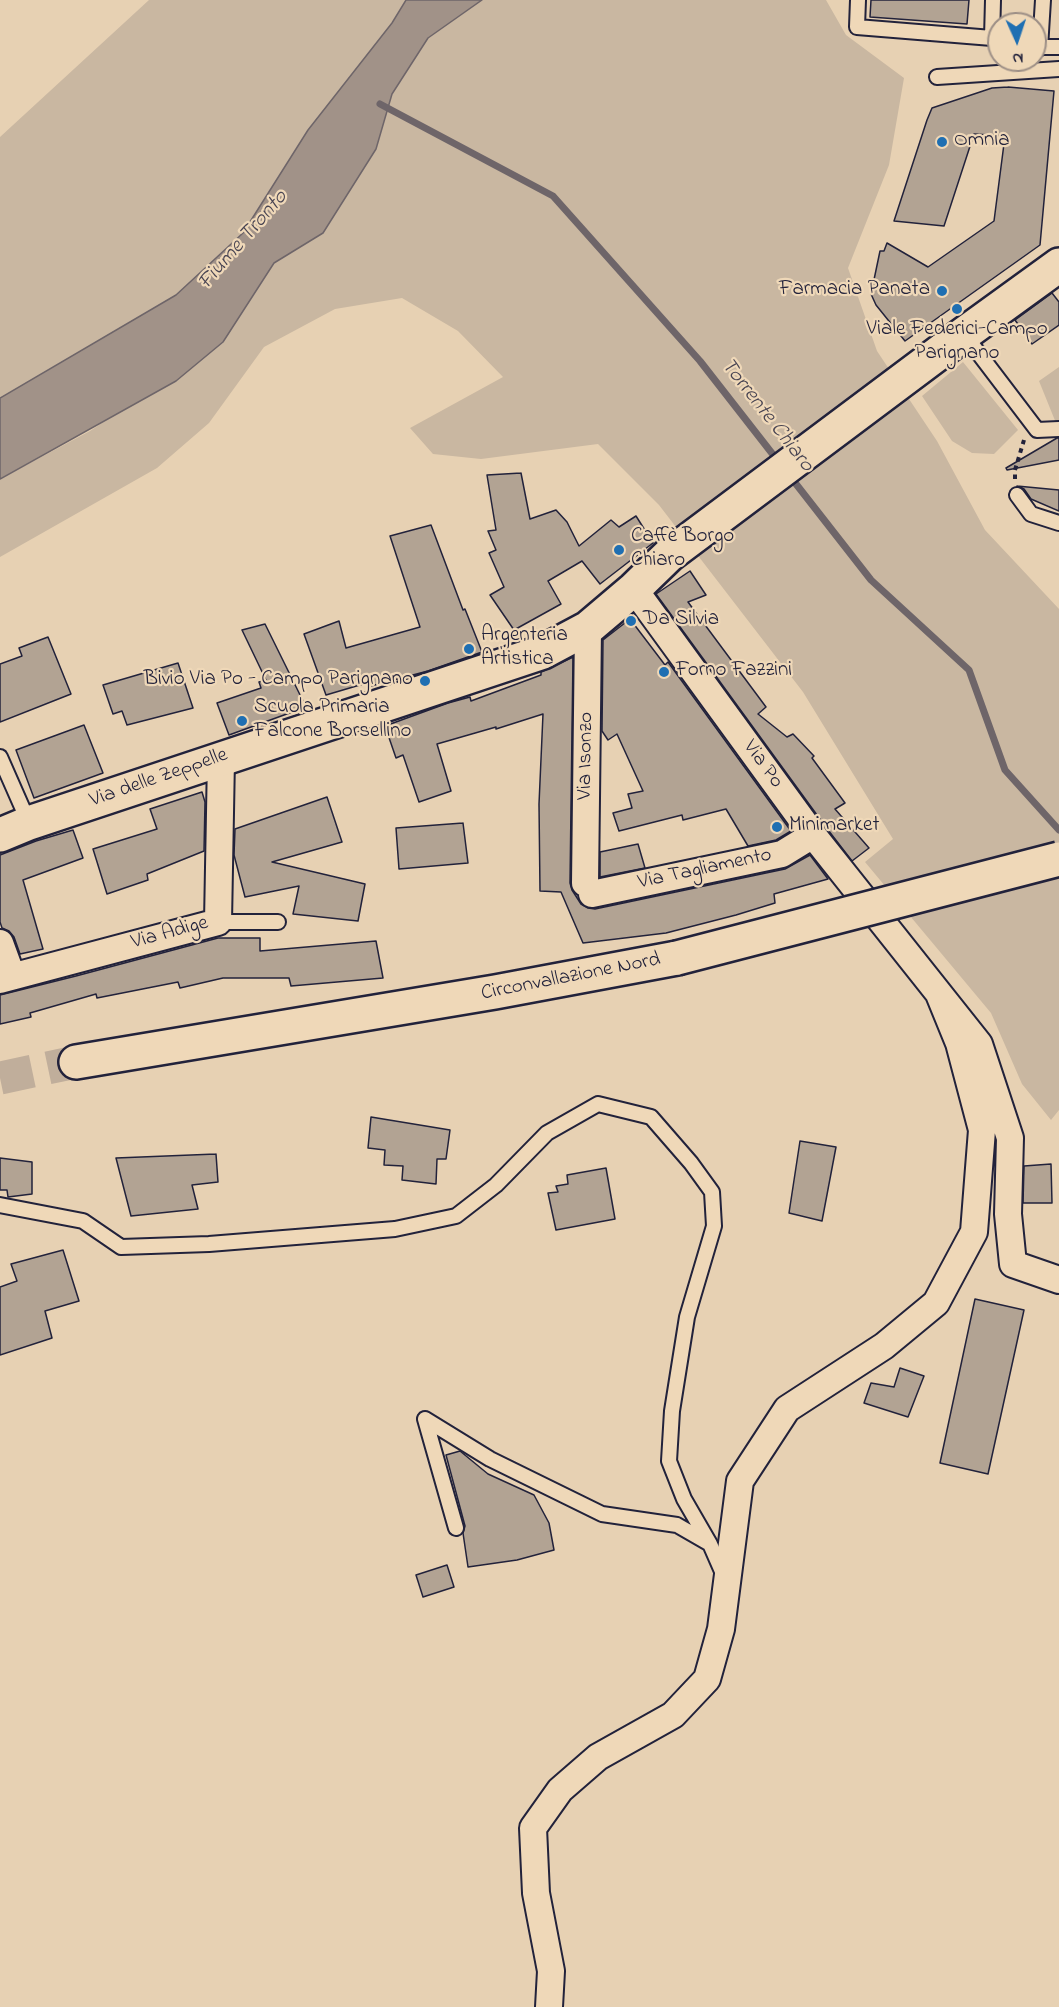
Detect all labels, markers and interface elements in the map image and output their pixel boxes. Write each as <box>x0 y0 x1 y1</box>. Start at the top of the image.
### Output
north arrow <box>987 12 1047 72</box>
text: N <box>1012 46 1024 70</box>
place label: Omnia <box>954 129 1010 155</box>
marker: Omnia <box>935 135 949 149</box>
water label: Fiume Tronto <box>193 186 295 296</box>
place label: Farmacia Panata <box>779 278 930 304</box>
marker: Farmacia Panata <box>935 284 949 298</box>
marker: Viale Federici-Campo Parignano <box>950 302 964 316</box>
place label: Viale Federici-Campo Parignano <box>866 318 1048 368</box>
water label: Torrente Chiaro <box>713 354 819 478</box>
place label: Caffè Borgo Chiaro <box>631 525 734 575</box>
marker: Caffè Borgo Chiaro <box>612 543 626 557</box>
place label: Da Silvia <box>643 608 719 634</box>
marker: Da Silvia <box>624 614 638 628</box>
place label: Argenteria Artistica <box>481 624 568 674</box>
marker: Argenteria Artistica <box>462 642 476 656</box>
place label: Forno Fazzini <box>676 659 792 685</box>
marker: Forno Fazzini <box>657 665 671 679</box>
place label: Bivio Via Po - Campo Parignano <box>144 668 413 694</box>
marker: Bivio Via Po - Campo Parignano <box>418 674 432 688</box>
place label: Scuola Primaria Falcone Borsellino <box>254 696 411 746</box>
street label: Via Isonzo <box>574 712 600 800</box>
marker: Scuola Primaria Falcone Borsellino <box>235 714 249 728</box>
street label: Via Po <box>736 736 788 794</box>
street label: Via delle Zeppelle <box>87 744 231 814</box>
place label: Minimarket <box>789 814 879 840</box>
marker: Minimarket <box>770 820 784 834</box>
street label: Via Tagliamento <box>636 844 774 896</box>
street label: Via Adige <box>129 912 211 956</box>
street label: Circonvallazione Nord <box>479 948 663 1008</box>

